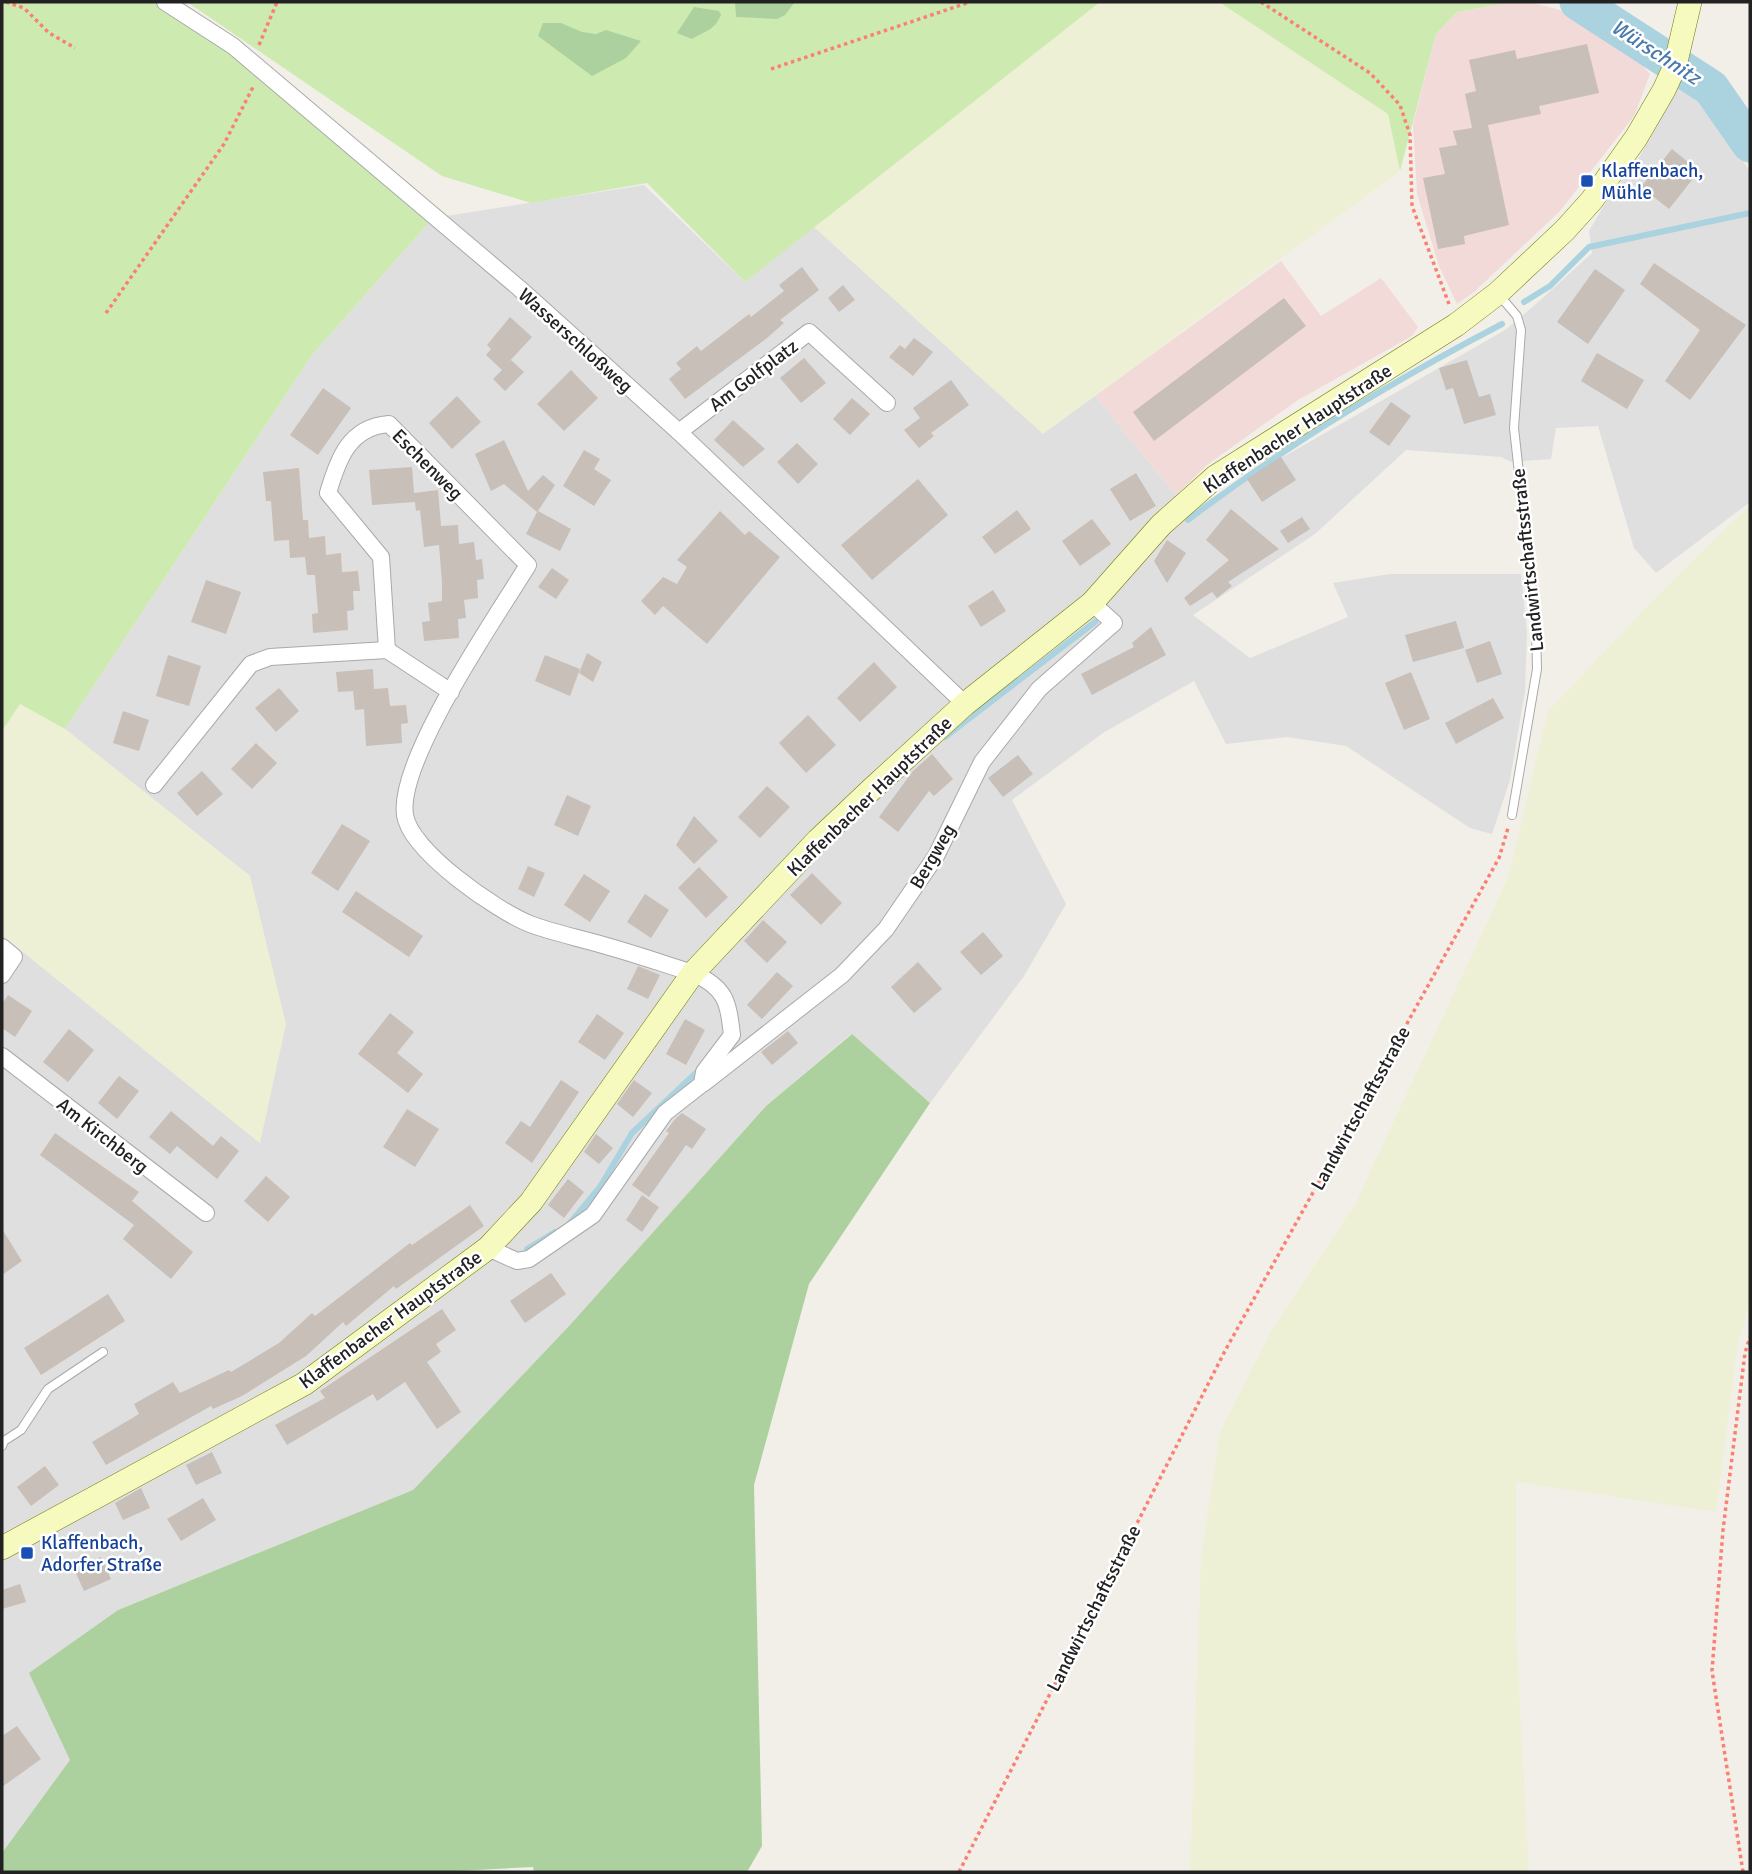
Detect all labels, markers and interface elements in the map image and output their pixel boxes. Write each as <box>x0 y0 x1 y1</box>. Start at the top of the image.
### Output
water label: Würschnitz <box>1607 14 1707 91</box>
place label: Klaffenbach, Mühle <box>1601 159 1703 205</box>
marker: Klaffenbach, Mühle <box>1579 173 1595 189</box>
street label: Wasserschloßweg <box>513 283 638 398</box>
street label: Am Golfplatz <box>704 335 803 417</box>
street label: Klaffenbacher Hauptstraße <box>1199 359 1397 499</box>
street label: Eschenweg <box>387 424 468 505</box>
street label: Landwirtschaftsstraße <box>1506 467 1550 653</box>
street label: Klaffenbacher Hauptstraße <box>782 712 957 882</box>
street label: Bergweg <box>905 820 961 893</box>
street label: Landwirtschaftsstraße <box>1306 1022 1416 1195</box>
street label: Am Kirchberg <box>52 1093 153 1179</box>
street label: Klaffenbacher Hauptstraße <box>294 1245 487 1394</box>
street label: Landwirtschaftsstraße <box>1041 1521 1146 1696</box>
place label: Klaffenbach, Adorfer Straße <box>41 1531 162 1577</box>
marker: Klaffenbach, Adorfer Straße <box>19 1545 35 1561</box>

